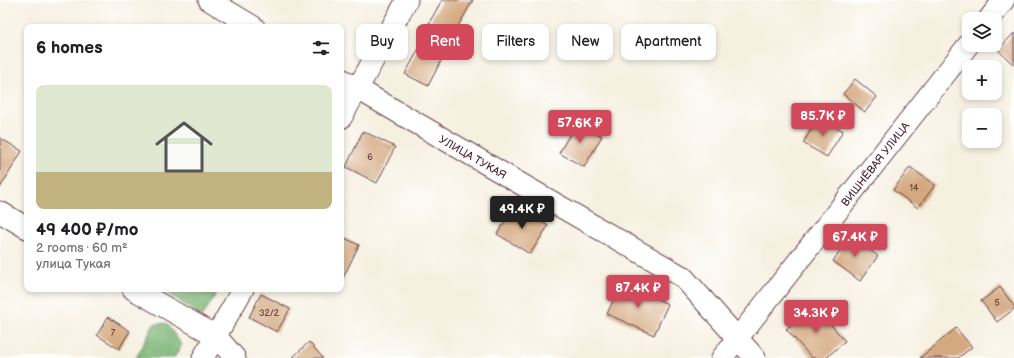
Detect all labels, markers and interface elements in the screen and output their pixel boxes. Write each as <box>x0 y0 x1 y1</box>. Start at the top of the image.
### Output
map controls <box>962 12 1002 148</box>
button: layers <box>962 12 1002 52</box>
chip: Buy <box>356 24 408 60</box>
chip: Rent <box>416 24 474 60</box>
chip: Filters <box>482 24 549 60</box>
chip: New <box>557 24 613 60</box>
chip: Apartment <box>621 24 716 60</box>
icon: filters <box>310 37 332 59</box>
text: 6 homes <box>36 38 103 58</box>
button: + <box>962 60 1002 100</box>
pin: 85.7K ₽ <box>786 103 860 137</box>
text: 85.7K ₽ <box>800 108 846 124</box>
button: − <box>962 108 1002 148</box>
pin: 57.6K ₽ <box>543 110 617 144</box>
icon: home <box>148 111 220 183</box>
text: 57.6K ₽ <box>557 115 603 131</box>
street label: ВИШНЁВАЯ УЛИЦА <box>838 119 912 209</box>
street label: УЛИЦА ТУКАЯ <box>437 133 509 182</box>
house number: 6 <box>367 152 373 163</box>
house number: 14 <box>910 183 919 194</box>
pin: 49.4K ₽ <box>485 196 559 230</box>
text: 49.4K ₽ <box>499 201 545 217</box>
text: 49 400 ₽/mo <box>36 220 138 240</box>
pin: 67.4K ₽ <box>818 224 892 258</box>
text: 67.4K ₽ <box>832 229 878 245</box>
text: 2 rooms · 60 m² <box>36 240 128 256</box>
text: улица Тукая <box>36 256 111 272</box>
pin: 87.4K ₽ <box>601 275 675 309</box>
text: 87.4K ₽ <box>615 280 661 296</box>
house number: 5 <box>994 298 1000 309</box>
pin: 34.3K ₽ <box>779 300 853 334</box>
text: 34.3K ₽ <box>793 305 839 321</box>
house number: 32/2 <box>259 308 280 319</box>
house number: 7 <box>111 328 116 339</box>

